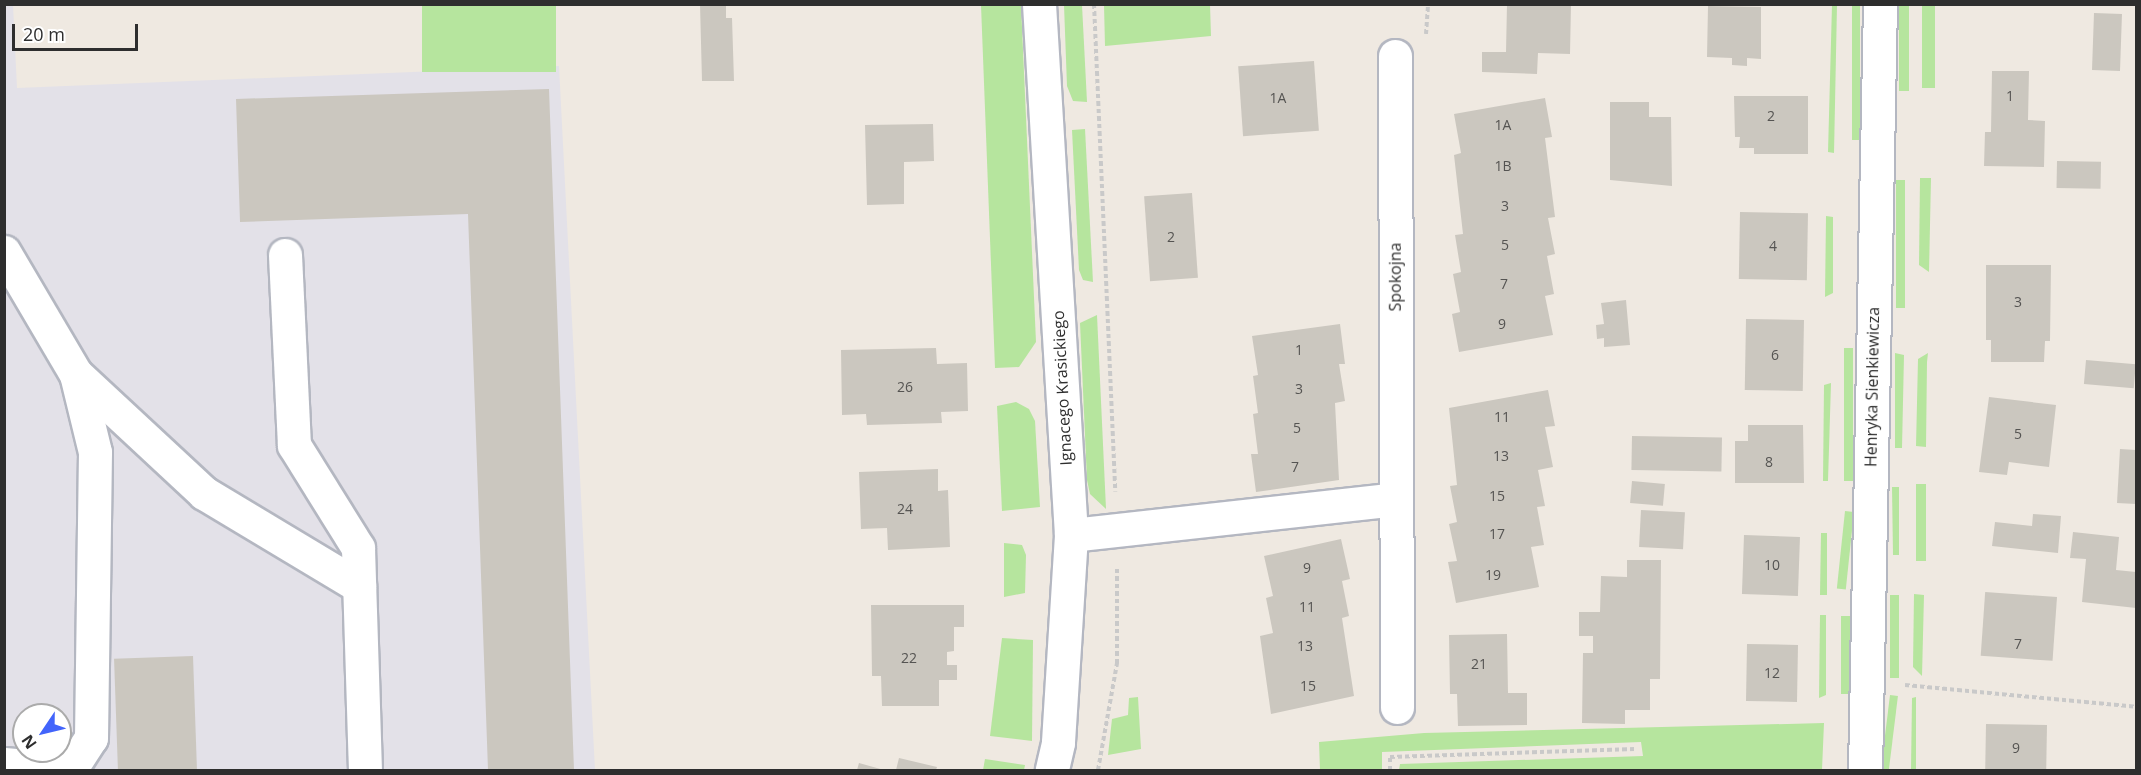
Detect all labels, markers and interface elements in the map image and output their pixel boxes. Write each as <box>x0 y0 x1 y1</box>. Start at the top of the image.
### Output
scale bar <box>15 12 141 50</box>
text: 20 m <box>23 22 65 46</box>
house number: 1 <box>2006 88 2014 104</box>
house number: 1A <box>1270 90 1286 106</box>
house number: 2 <box>1767 108 1775 124</box>
house number: 1A <box>1495 117 1511 133</box>
house number: 1B <box>1494 158 1512 174</box>
house number: 3 <box>1501 198 1509 214</box>
house number: 2 <box>1167 229 1175 245</box>
house number: 5 <box>1501 237 1509 253</box>
house number: 4 <box>1769 238 1777 254</box>
street label: Spokojna <box>1385 243 1405 311</box>
house number: 7 <box>1500 276 1508 292</box>
house number: 3 <box>2014 294 2022 310</box>
street label: Henryka Sienkiewicza <box>1861 307 1883 467</box>
street label: Ignacego Krasickiego <box>1048 310 1076 466</box>
house number: 9 <box>1498 316 1506 332</box>
house number: 1 <box>1295 342 1303 358</box>
house number: 6 <box>1771 347 1779 363</box>
house number: 26 <box>897 379 913 395</box>
house number: 3 <box>1295 381 1303 397</box>
house number: 11 <box>1494 409 1510 425</box>
house number: 5 <box>1293 420 1301 436</box>
house number: 5 <box>2014 426 2022 442</box>
house number: 13 <box>1493 448 1509 464</box>
house number: 8 <box>1765 454 1773 470</box>
house number: 7 <box>1291 459 1299 475</box>
house number: 15 <box>1489 488 1505 504</box>
house number: 24 <box>897 501 913 517</box>
house number: 17 <box>1489 526 1505 542</box>
house number: 10 <box>1764 557 1780 573</box>
house number: 9 <box>1303 560 1311 576</box>
house number: 19 <box>1485 567 1501 583</box>
house number: 11 <box>1299 599 1315 615</box>
house number: 7 <box>2014 636 2022 652</box>
house number: 13 <box>1297 638 1313 654</box>
house number: 22 <box>901 650 917 666</box>
house number: 21 <box>1471 656 1487 672</box>
house number: 12 <box>1764 665 1780 681</box>
house number: 15 <box>1300 678 1316 694</box>
north arrow <box>12 703 72 763</box>
text: N <box>16 731 42 754</box>
house number: 9 <box>2012 740 2020 756</box>

